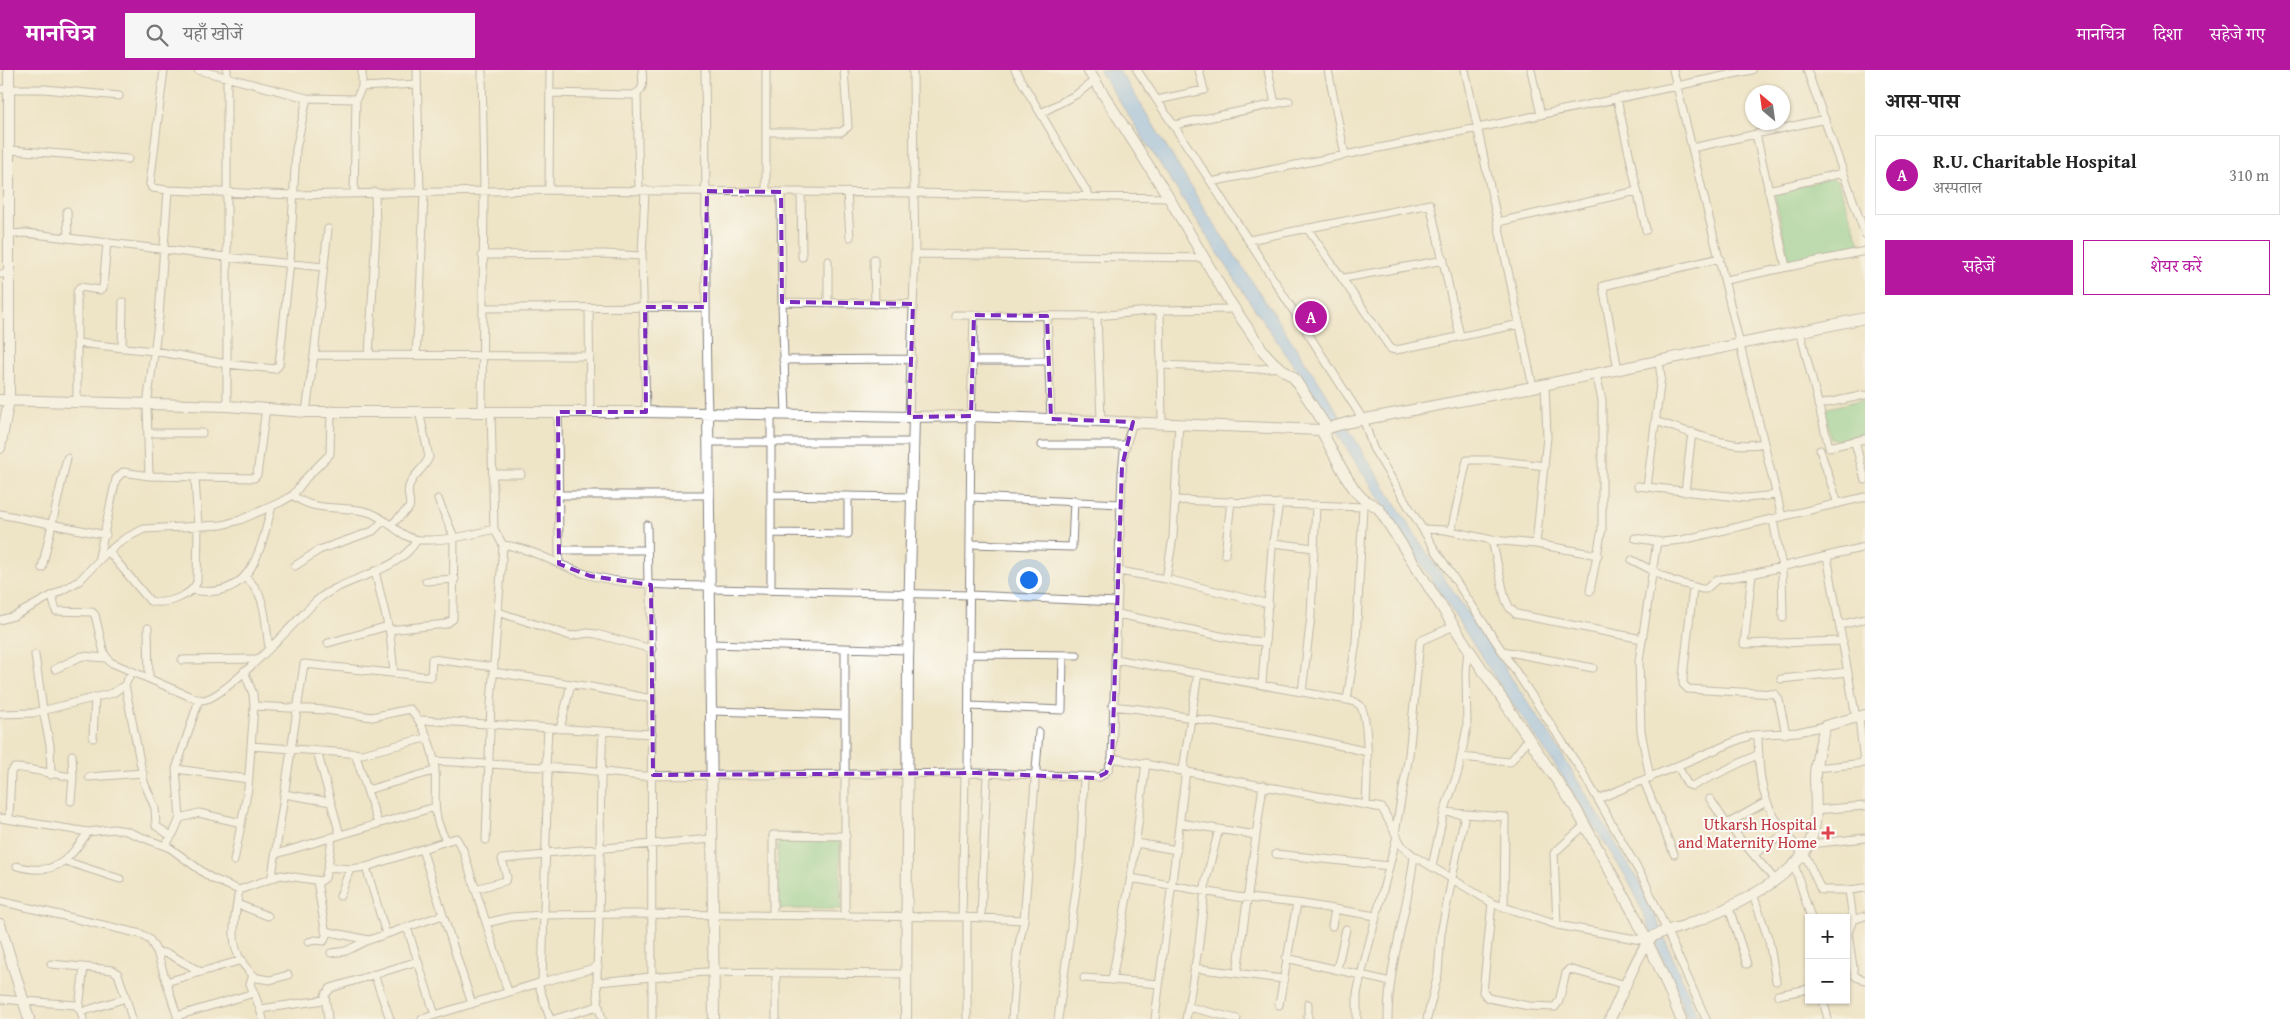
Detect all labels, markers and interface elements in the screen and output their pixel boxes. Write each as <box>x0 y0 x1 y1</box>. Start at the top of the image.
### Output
search box <box>125 13 475 58</box>
text: मानचित्र <box>25 15 95 50</box>
text: यहाँ खोजें <box>183 19 243 47</box>
text: मानचित्र <box>2076 20 2125 47</box>
text: दिशा <box>2153 20 2182 47</box>
text: सहेजे गए <box>2210 20 2265 47</box>
icon: search <box>143 21 171 49</box>
north arrow <box>1745 85 1790 130</box>
text: आस-पास <box>1885 85 1959 116</box>
text: R.U. Charitable Hospital <box>1933 147 2137 175</box>
text: A <box>1897 163 1907 187</box>
text: 310 m <box>2229 163 2269 187</box>
text: अस्पताल <box>1933 175 1982 199</box>
button: सहेजें <box>1885 240 2073 295</box>
button: शेयर करें <box>2083 240 2270 295</box>
pin: A <box>1295 298 1327 336</box>
your location <box>1016 567 1042 593</box>
place label: Utkarsh Hospital and Maternity Home <box>1678 812 1818 854</box>
marker: Utkarsh Hospital and Maternity Home <box>1821 826 1835 840</box>
map controls <box>1805 914 1850 1004</box>
button: + <box>1805 914 1850 959</box>
button: − <box>1805 959 1850 1004</box>

